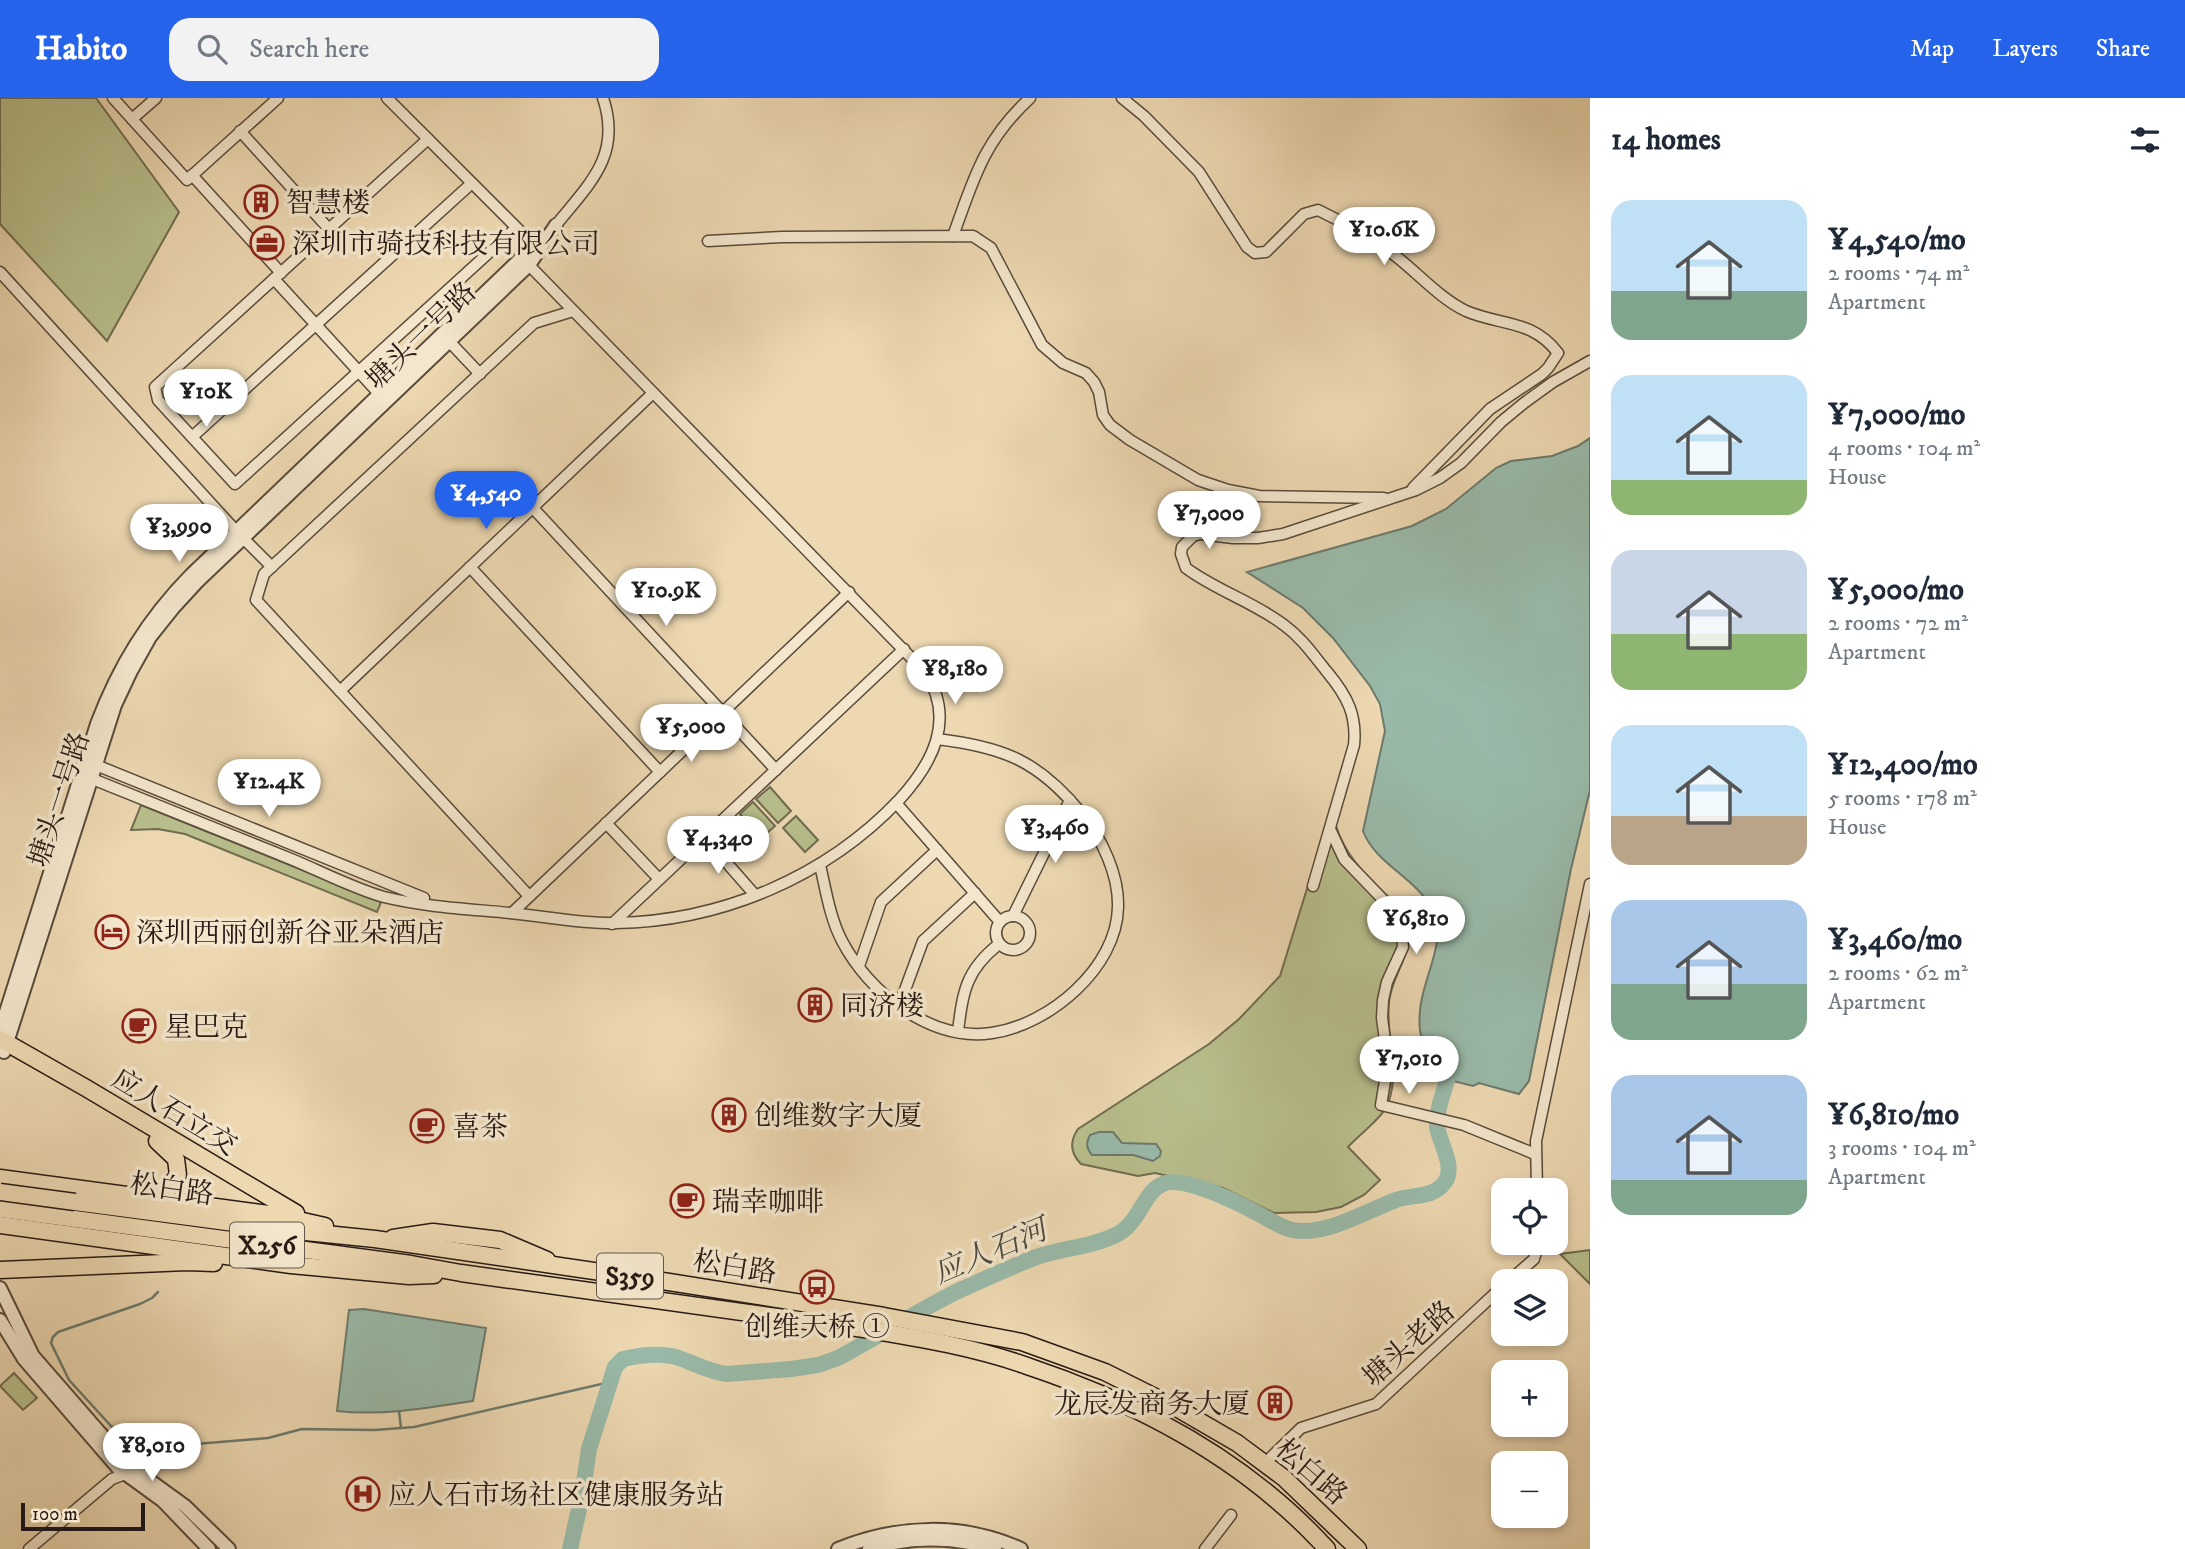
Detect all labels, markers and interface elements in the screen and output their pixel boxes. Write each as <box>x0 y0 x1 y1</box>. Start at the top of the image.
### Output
search box <box>169 18 659 81</box>
text: Habito <box>35 29 127 70</box>
icon: search <box>193 30 231 68</box>
text: Search here <box>249 33 369 66</box>
text: Map <box>1910 34 1954 64</box>
text: Layers <box>1992 34 2058 64</box>
text: Share <box>2096 34 2150 64</box>
icon: filters <box>2126 121 2164 159</box>
text: 14 homes <box>1611 122 1721 159</box>
building icon: 智慧楼 <box>242 183 280 221</box>
place label: 智慧楼 <box>286 186 370 221</box>
pin: ¥10.6K <box>1327 208 1441 267</box>
text: ¥10.6K <box>1349 215 1419 244</box>
text: ¥4,540/mo <box>1828 222 1966 259</box>
office icon: 深圳市骑技科技有限公司 <box>248 224 286 262</box>
place label: 深圳市骑技科技有限公司 <box>292 227 600 262</box>
icon: home <box>1667 228 1751 312</box>
text: 2 rooms · 74 m² <box>1828 259 1969 288</box>
street label: 塘头一号路 <box>359 275 484 397</box>
text: Apartment <box>1828 288 1926 317</box>
pin: ¥10K <box>165 370 247 429</box>
text: ¥10K <box>180 377 232 406</box>
text: ¥7,000/mo <box>1828 397 1965 434</box>
icon: home <box>1667 403 1751 487</box>
text: 4 rooms · 104 m² <box>1828 434 1980 463</box>
text: House <box>1828 463 1886 492</box>
pin: ¥4,540 <box>429 472 543 531</box>
text: ¥4,540 <box>451 479 521 508</box>
pin: ¥7,000 <box>1152 491 1266 551</box>
text: ¥7,000 <box>1174 499 1244 528</box>
pin: ¥3,990 <box>122 504 236 564</box>
text: ¥3,990 <box>146 512 212 541</box>
pin: ¥10.9K <box>609 568 723 628</box>
text: ¥5,000/mo <box>1828 572 1964 609</box>
text: ¥10.9K <box>631 576 701 605</box>
icon: home <box>1667 578 1751 662</box>
text: 2 rooms · 72 m² <box>1828 609 1968 638</box>
text: Apartment <box>1828 638 1926 667</box>
pin: ¥8,180 <box>898 646 1012 706</box>
text: ¥8,180 <box>922 654 988 683</box>
pin: ¥5,000 <box>634 704 748 764</box>
text: ¥5,000 <box>656 712 726 741</box>
street label: 塘头一号路 <box>21 727 98 871</box>
text: ¥12,400/mo <box>1828 747 1978 784</box>
icon: home <box>1667 753 1751 837</box>
pin: ¥12.4K <box>212 760 326 819</box>
text: ¥12.4K <box>234 767 304 796</box>
text: 5 rooms · 178 m² <box>1828 784 1977 813</box>
pin: ¥3,460 <box>998 806 1112 865</box>
text: ¥3,460 <box>1021 813 1089 842</box>
text: House <box>1828 813 1886 842</box>
pin: ¥4,340 <box>661 816 775 876</box>
text: ¥4,340 <box>683 824 753 853</box>
pin: ¥6,810 <box>1359 896 1473 956</box>
text: ¥6,810 <box>1383 904 1449 933</box>
hotel icon: 深圳西丽创新谷亚朵酒店 <box>93 913 131 951</box>
place label: 深圳西丽创新谷亚朵酒店 <box>136 916 444 951</box>
text: ¥3,460/mo <box>1828 922 1962 959</box>
icon: home <box>1667 928 1751 1012</box>
text: 2 rooms · 62 m² <box>1828 959 1968 988</box>
building icon: 同济楼 <box>796 986 834 1024</box>
text: Apartment <box>1828 988 1926 1017</box>
place label: 同济楼 <box>840 989 924 1024</box>
cafe icon: 星巴克 <box>120 1007 158 1045</box>
place label: 星巴克 <box>164 1010 248 1045</box>
pin: ¥7,010 <box>1352 1037 1466 1096</box>
text: ¥7,010 <box>1376 1044 1442 1073</box>
street label: 应人石立交 <box>105 1061 243 1163</box>
building icon: 创维数字大厦 <box>710 1096 748 1134</box>
text: ¥6,810/mo <box>1828 1097 1959 1134</box>
place label: 创维数字大厦 <box>754 1099 922 1134</box>
icon: home <box>1667 1103 1751 1187</box>
cafe icon: 喜茶 <box>408 1107 446 1145</box>
place label: 喜茶 <box>452 1110 508 1145</box>
text: 3 rooms · 104 m² <box>1828 1134 1976 1163</box>
text: Apartment <box>1828 1163 1926 1192</box>
street label: 松白路 <box>128 1166 216 1213</box>
map controls <box>1491 1178 1568 1528</box>
button: locate <box>1491 1178 1568 1255</box>
cafe icon: 瑞幸咖啡 <box>668 1182 706 1220</box>
place label: 瑞幸咖啡 <box>712 1185 824 1220</box>
water label: 应人石河 <box>928 1210 1058 1293</box>
road number: X256 <box>230 1222 304 1268</box>
street label: 松白路 <box>691 1244 779 1291</box>
road number: S359 <box>597 1254 663 1298</box>
bus stop icon: 创维天桥 ① <box>798 1268 836 1306</box>
button: layers <box>1491 1269 1568 1346</box>
street label: 塘头老路 <box>1356 1294 1462 1395</box>
place label: 创维天桥 ① <box>744 1310 890 1345</box>
button: + <box>1491 1360 1568 1437</box>
building icon: 龙辰发商务大厦 <box>1256 1384 1294 1422</box>
place label: 龙辰发商务大厦 <box>1054 1387 1250 1422</box>
pin: ¥8,010 <box>95 1424 209 1483</box>
text: ¥8,010 <box>119 1431 185 1460</box>
street label: 松白路 <box>1268 1431 1354 1513</box>
button: − <box>1491 1451 1568 1528</box>
hospital icon: 应人石市场社区健康服务站 <box>344 1475 382 1513</box>
place label: 应人石市场社区健康服务站 <box>388 1478 724 1513</box>
scale bar <box>21 1500 145 1532</box>
text: 100 m <box>32 1503 78 1526</box>

